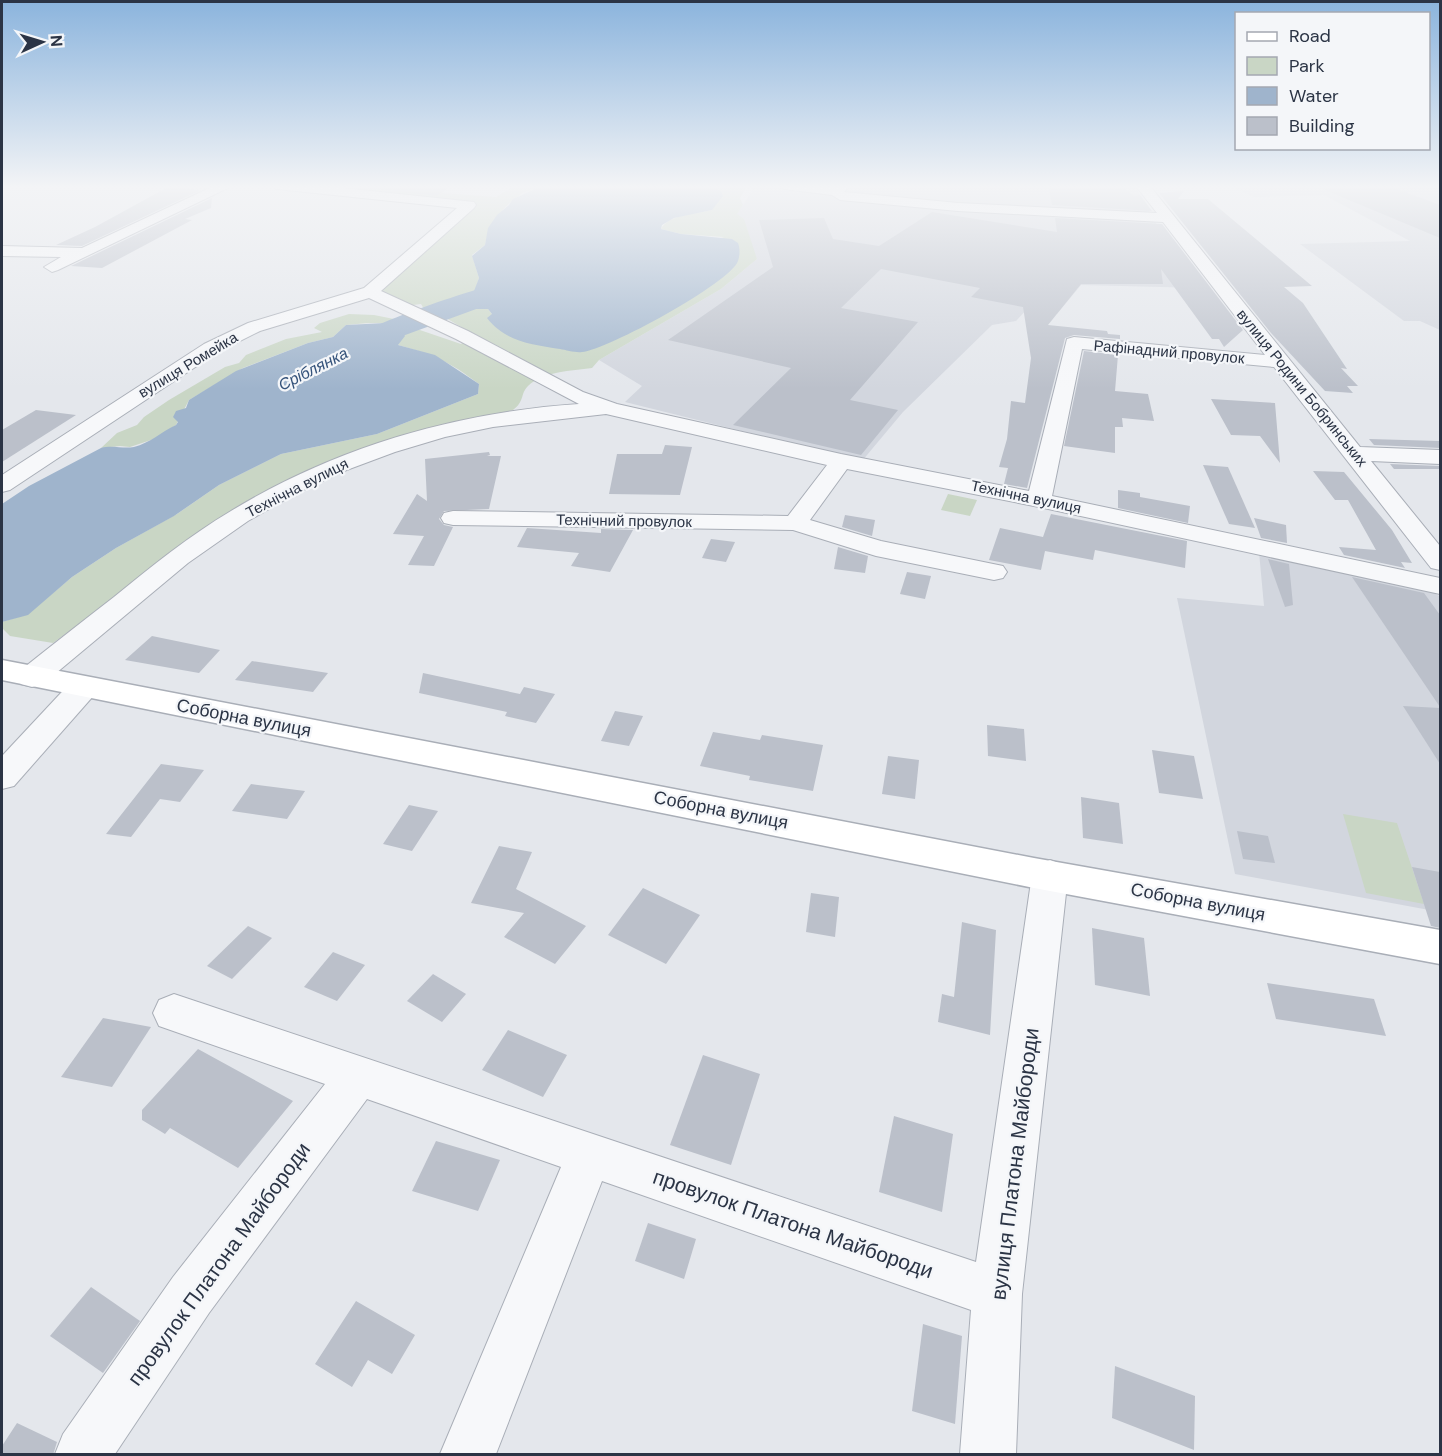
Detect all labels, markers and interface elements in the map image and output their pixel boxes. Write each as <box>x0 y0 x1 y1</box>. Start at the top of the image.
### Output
north arrow <box>12 12 72 72</box>
legend <box>1235 12 1430 150</box>
text: Road <box>1289 24 1331 48</box>
text: N <box>46 34 67 48</box>
text: Park <box>1289 54 1325 78</box>
text: Water <box>1289 84 1339 108</box>
text: Building <box>1289 114 1354 138</box>
street label: вулиця Родини Бобринських <box>1232 305 1372 471</box>
street label: вулиця Ромейка <box>135 327 242 403</box>
street label: Рафінадний провулок <box>1093 335 1246 369</box>
water label: Сріблянка <box>275 342 351 395</box>
street label: Технічна вулиця <box>242 454 352 522</box>
street label: Технічна вулиця <box>969 476 1083 518</box>
street label: Технічний провулок <box>556 510 692 532</box>
street label: Соборна вулиця <box>175 693 313 743</box>
street label: Соборна вулиця <box>652 785 790 835</box>
street label: Соборна вулиця <box>1129 877 1267 927</box>
street label: вулиця Платона Майбороди <box>984 1026 1046 1302</box>
street label: провулок Платона Майбороди <box>121 1137 317 1391</box>
street label: провулок Платона Майбороди <box>649 1163 937 1285</box>

